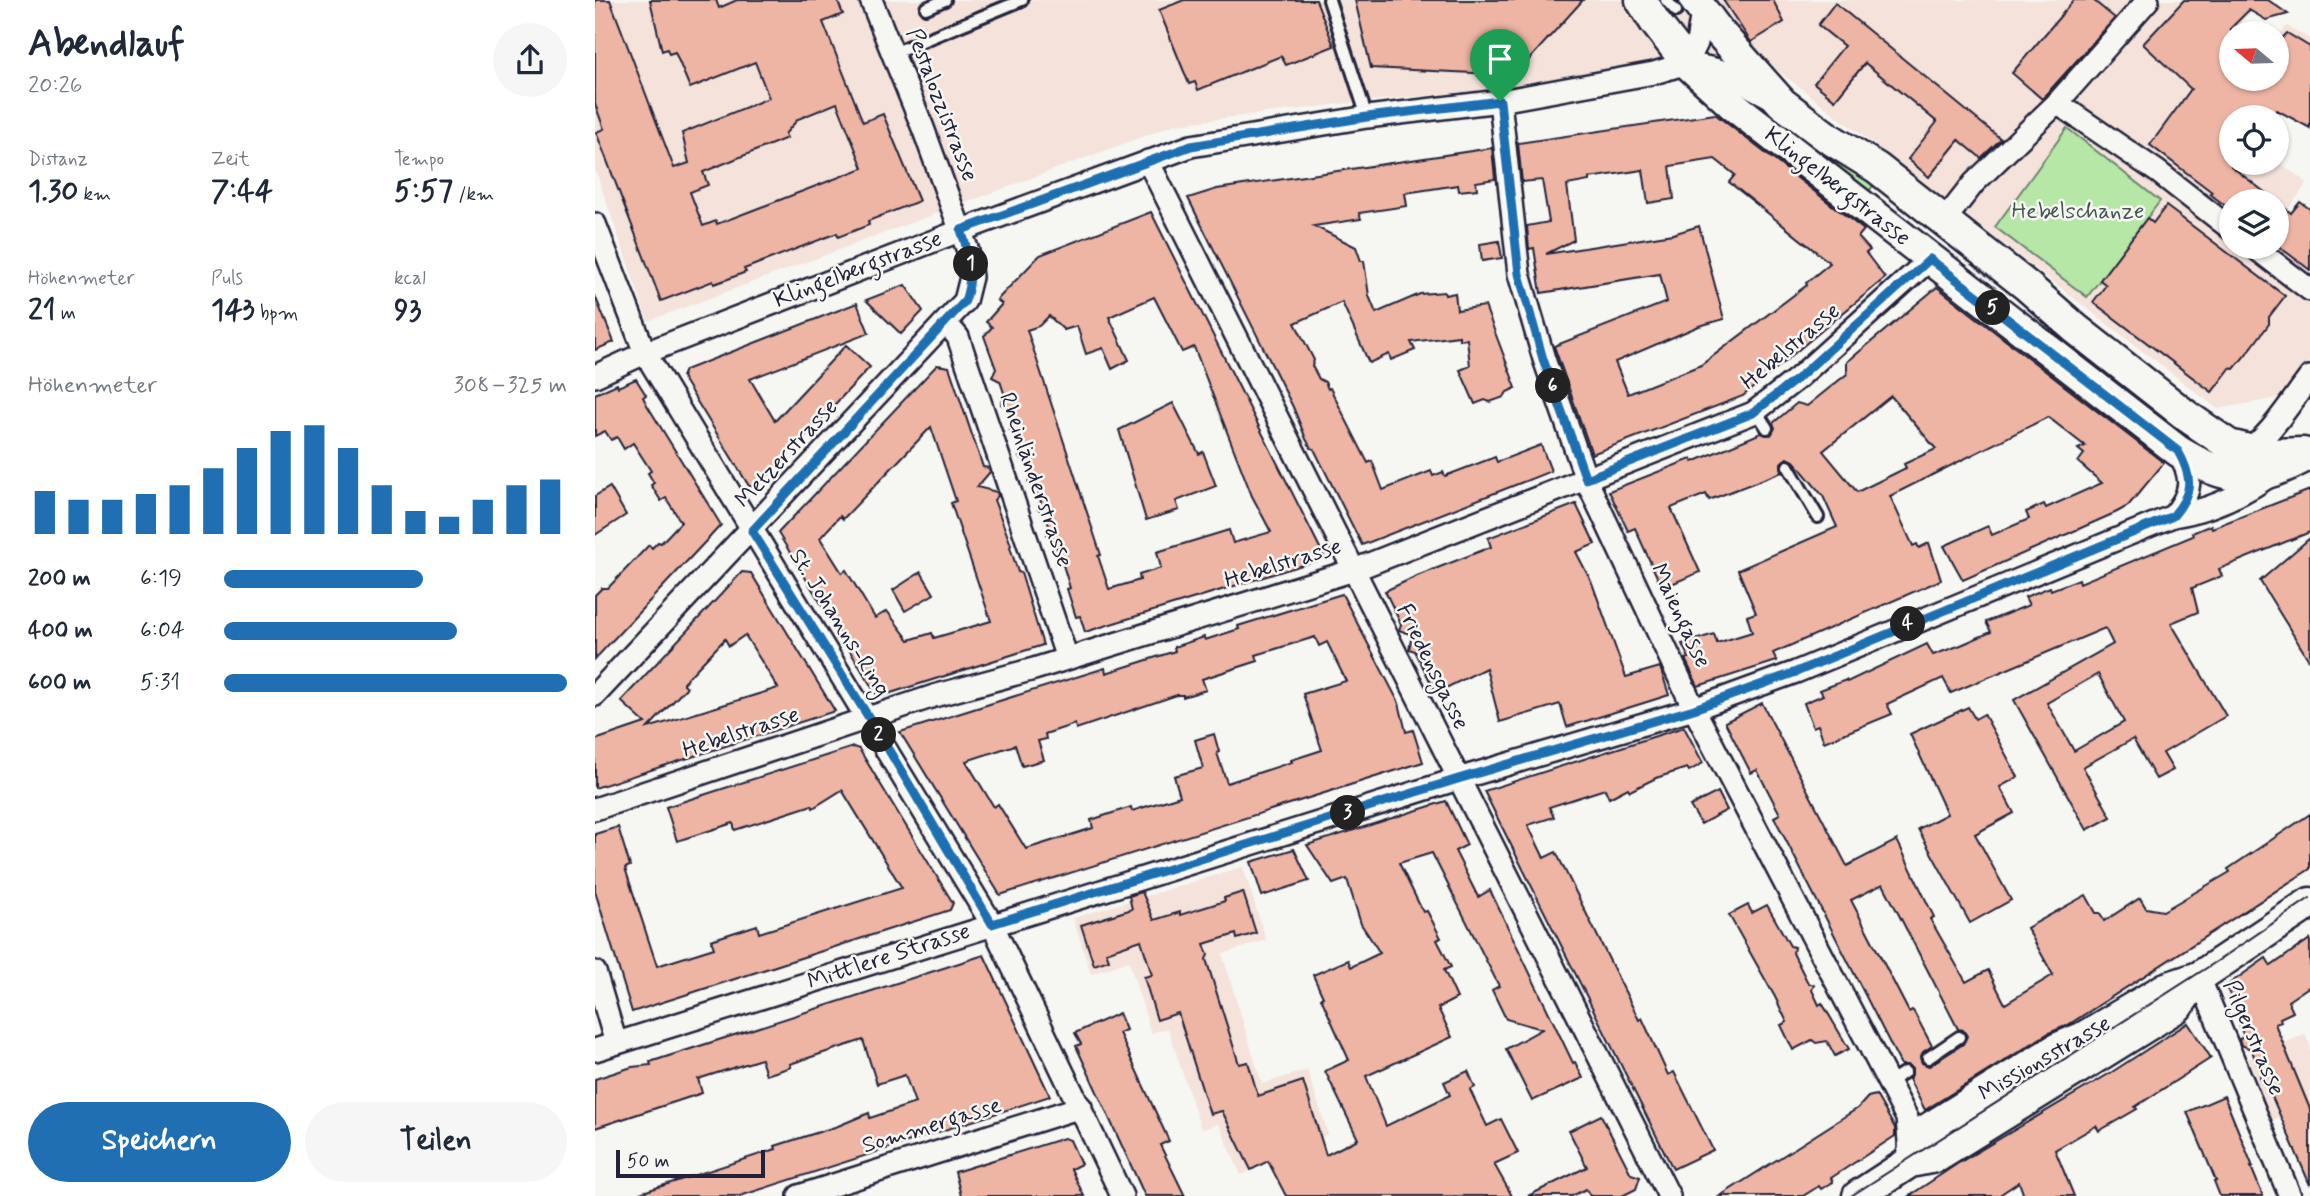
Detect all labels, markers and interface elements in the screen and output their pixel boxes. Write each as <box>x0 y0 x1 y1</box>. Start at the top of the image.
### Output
text: Abendlauf <box>28 20 185 69</box>
north arrow <box>2219 21 2289 91</box>
map controls <box>2219 21 2289 259</box>
button: share <box>493 23 567 97</box>
street label: Pestalozzistrasse <box>898 24 984 186</box>
pin <box>1470 29 1530 101</box>
icon: arrive <box>1481 40 1519 78</box>
text: 20:26 <box>28 71 83 101</box>
button: locate <box>2219 105 2289 175</box>
street label: Klingelbergstrasse <box>1756 120 1916 255</box>
text: Distanz <box>28 147 88 172</box>
text: Zeit <box>211 147 250 172</box>
text: Tempo <box>394 147 444 172</box>
text: 1.30 <box>28 172 78 211</box>
text: 7:44 <box>211 172 273 211</box>
text: 5:57 <box>394 172 453 211</box>
text: km <box>78 182 111 207</box>
text: /km <box>453 182 494 207</box>
button: layers <box>2219 189 2289 259</box>
park label: Hebelschanze <box>2012 197 2144 227</box>
street label: Klingelbergstrasse <box>770 224 947 318</box>
pin: 1 <box>953 246 989 282</box>
text: 1 <box>966 251 975 276</box>
text: Höhenmeter <box>28 266 134 291</box>
text: Puls <box>211 266 243 291</box>
text: kcal <box>394 266 426 291</box>
pin: 5 <box>1975 290 2011 326</box>
text: 21 <box>28 291 56 330</box>
text: 143 <box>211 291 255 330</box>
text: 93 <box>394 291 421 330</box>
text: 5 <box>1987 295 1998 320</box>
street label: Hebelstrasse <box>1735 297 1847 397</box>
text: m <box>56 301 76 326</box>
text: bpm <box>255 301 298 326</box>
pin: 6 <box>1535 368 1571 404</box>
text: Höhenmeter <box>28 371 157 401</box>
text: 308–325 m <box>453 371 567 401</box>
text: 6 <box>1548 373 1557 398</box>
street label: Rheinländerstrasse <box>991 389 1079 571</box>
street label: Metzerstrasse <box>729 393 845 515</box>
street label: Hebelstrasse <box>1221 532 1345 596</box>
street label: St. Johanns-Ring <box>780 543 897 704</box>
street label: Maiengasse <box>1641 559 1717 674</box>
text: 200 m <box>28 564 91 594</box>
text: 6:19 <box>140 564 182 594</box>
street label: Friedensgasse <box>1387 599 1475 736</box>
pin: 4 <box>1891 606 1925 642</box>
text: 4 <box>1902 611 1913 636</box>
text: 400 m <box>28 616 93 646</box>
text: 6:04 <box>140 616 185 646</box>
text: 600 m <box>28 668 91 698</box>
text: 5:31 <box>140 668 180 698</box>
street label: Hebelstrasse <box>679 700 803 766</box>
pin: 2 <box>861 718 897 752</box>
text: 2 <box>874 722 883 747</box>
pin: 3 <box>1331 796 1365 830</box>
text: 3 <box>1343 800 1352 825</box>
street label: Mittlere Strasse <box>804 917 974 997</box>
street label: Pilgerstrasse <box>2213 976 2291 1101</box>
street label: Missionsstrasse <box>1973 1009 2117 1109</box>
street label: Sommergasse <box>859 1091 1006 1163</box>
button: Speichern <box>28 1102 291 1182</box>
button: Teilen <box>305 1102 567 1182</box>
scale bar <box>616 1147 765 1179</box>
text: 50 m <box>627 1149 670 1174</box>

